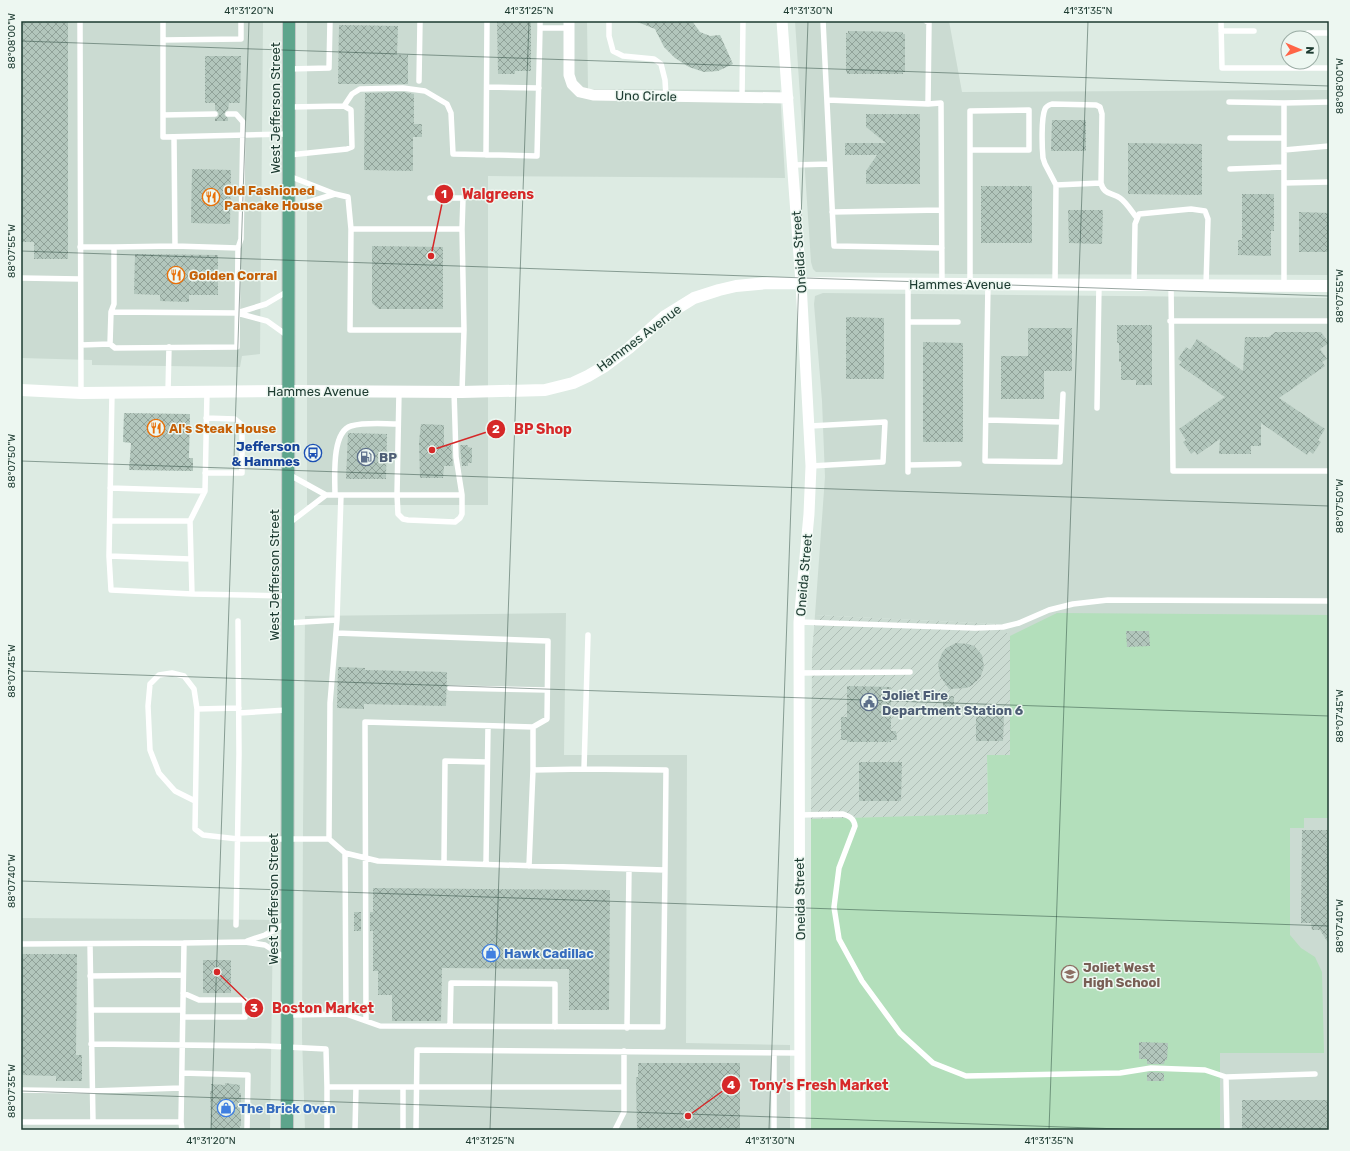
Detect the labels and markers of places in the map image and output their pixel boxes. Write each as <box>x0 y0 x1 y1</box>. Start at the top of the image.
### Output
callout: Walgreens <box>434 181 542 207</box>
place label: Old Fashioned Pancake House <box>224 183 323 213</box>
restaurant icon: Old Fashioned Pancake House <box>201 187 221 207</box>
restaurant icon: Golden Corral <box>166 265 186 285</box>
place label: Golden Corral <box>189 268 277 283</box>
callout: BP Shop <box>486 416 580 442</box>
restaurant icon: Al's Steak House <box>146 418 166 438</box>
place label: Al's Steak House <box>169 421 276 436</box>
place label: Jefferson & Hammes <box>232 439 300 469</box>
bus stop icon: Jefferson & Hammes <box>303 443 323 463</box>
fuel station icon: BP <box>356 447 376 467</box>
place label: BP <box>379 450 397 465</box>
place label: Joliet Fire Department Station 6 <box>882 688 1024 718</box>
public building icon: Joliet Fire Department Station 6 <box>859 692 879 712</box>
shop icon: Hawk Cadillac <box>481 943 501 963</box>
place label: Hawk Cadillac <box>504 946 594 961</box>
place label: Joliet West High School <box>1083 960 1160 990</box>
school or university icon: Joliet West High School <box>1060 964 1080 984</box>
callout: Boston Market <box>244 995 382 1021</box>
callout: Tony's Fresh Market <box>721 1072 896 1098</box>
shop icon: The Brick Oven <box>216 1098 236 1118</box>
place label: The Brick Oven <box>239 1101 336 1116</box>

